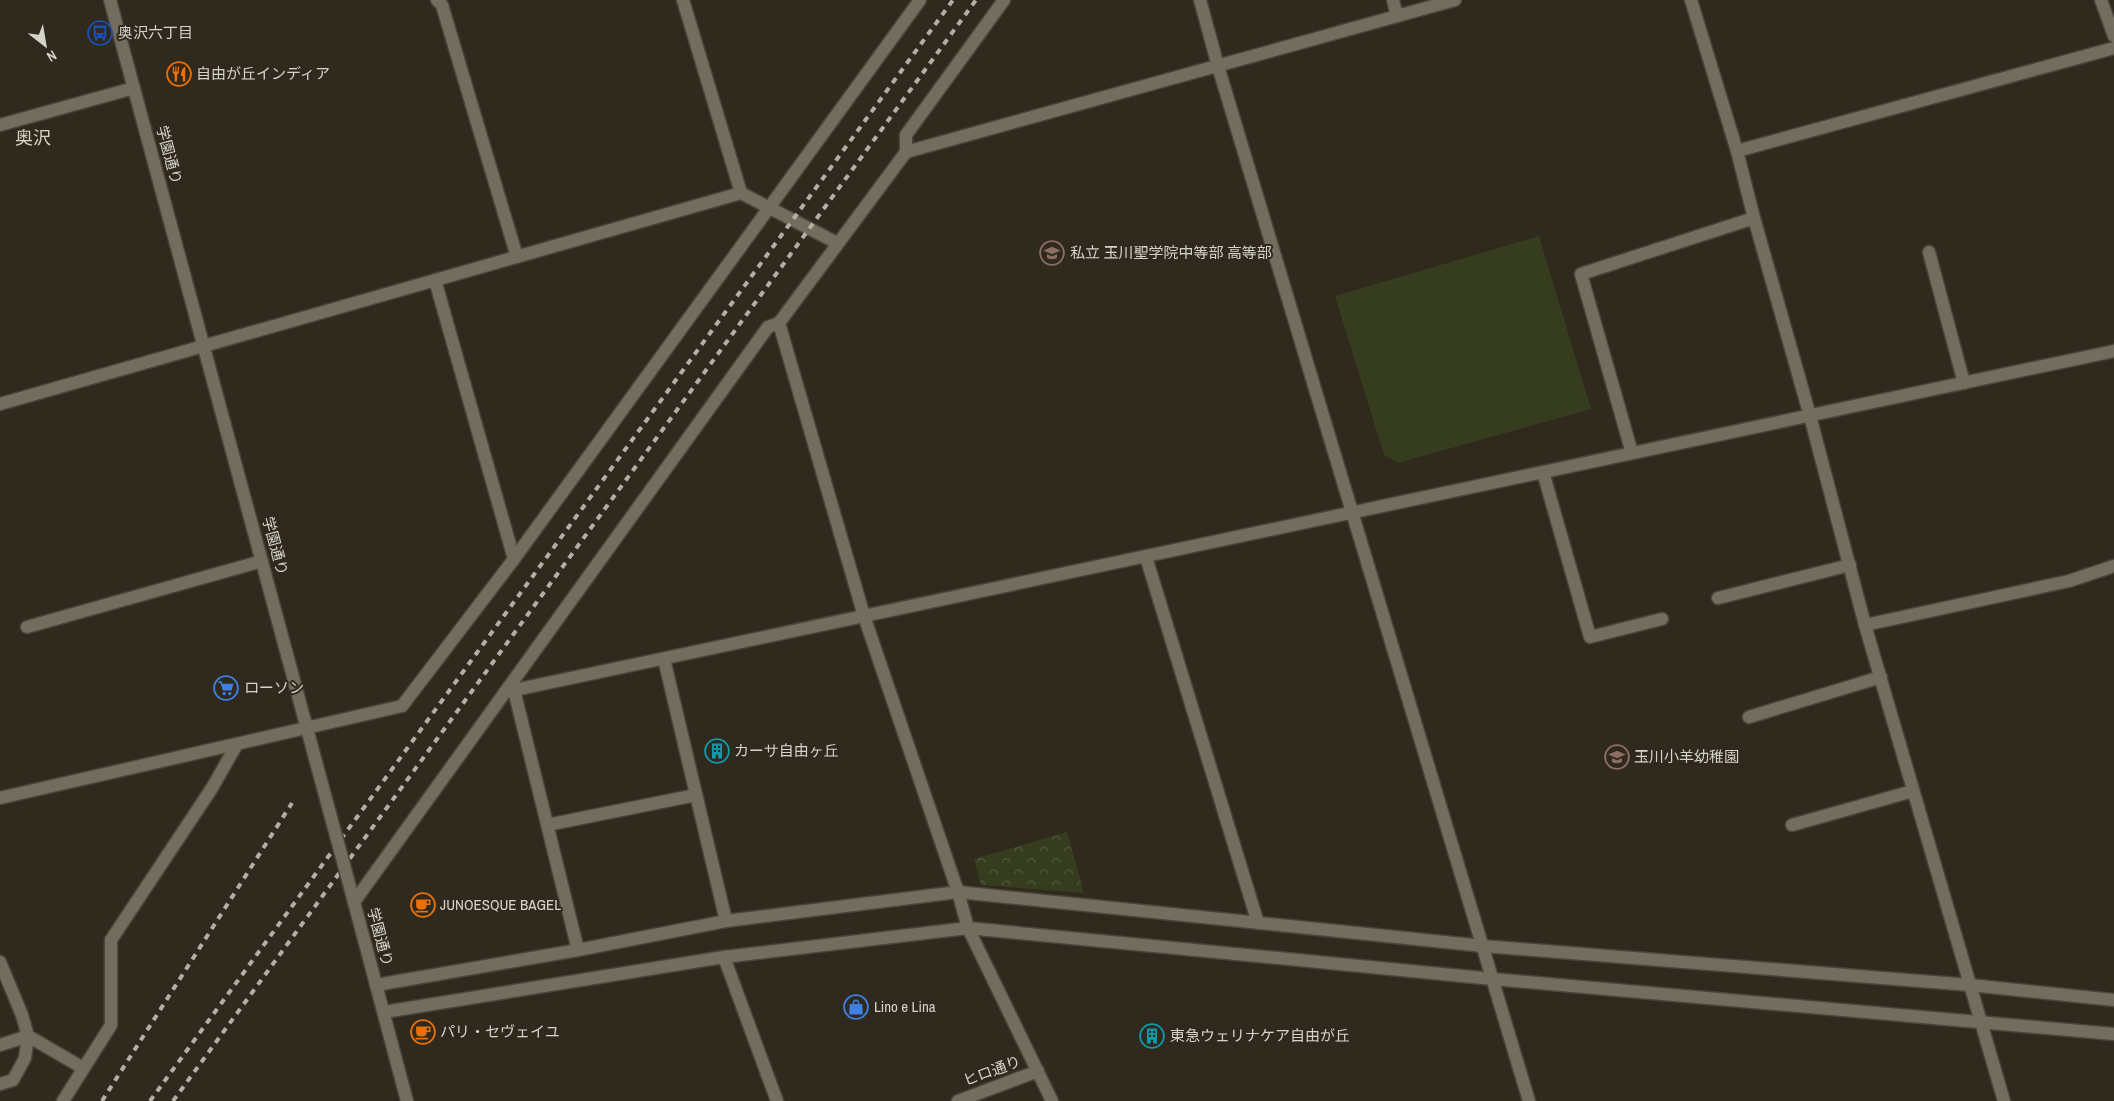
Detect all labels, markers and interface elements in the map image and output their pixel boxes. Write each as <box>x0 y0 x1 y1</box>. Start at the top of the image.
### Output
north arrow <box>20 20 70 70</box>
bus stop icon: 奥沢六丁目 <box>87 20 113 46</box>
place label: 奥沢六丁目 <box>118 22 193 43</box>
text: N <box>44 46 60 66</box>
restaurant icon: 自由が丘インディア <box>166 61 192 87</box>
place label: 自由が丘インディア <box>196 63 330 84</box>
street label: 学園通り <box>152 123 187 187</box>
district label: 奥沢 <box>15 125 51 150</box>
school or university icon: 私立 玉川聖学院中等部 高等部 <box>1039 240 1065 266</box>
place label: 私立 玉川聖学院中等部 高等部 <box>1070 242 1272 263</box>
street label: 学園通り <box>258 514 293 578</box>
supermarket icon: ローソン <box>213 675 239 701</box>
place label: ローソン <box>244 677 304 698</box>
building icon: カーサ自由ヶ丘 <box>704 738 730 764</box>
place label: カーサ自由ヶ丘 <box>734 740 839 761</box>
school or university icon: 玉川小羊幼稚園 <box>1604 744 1630 770</box>
place label: 玉川小羊幼稚園 <box>1634 746 1739 767</box>
cafe icon: JUNOESQUE BAGEL <box>410 892 436 918</box>
place label: JUNOESQUE BAGEL <box>440 894 561 915</box>
street label: 学園通り <box>363 905 398 969</box>
shop icon: Lino e Lina <box>843 994 869 1020</box>
place label: Lino e Lina <box>874 996 936 1017</box>
cafe icon: パリ・セヴェイユ <box>410 1019 436 1045</box>
place label: パリ・セヴェイユ <box>440 1021 560 1042</box>
building icon: 東急ウェリナケア自由が丘 <box>1139 1023 1165 1049</box>
place label: 東急ウェリナケア自由が丘 <box>1170 1025 1350 1046</box>
street label: ヒロ通り <box>960 1050 1024 1091</box>

